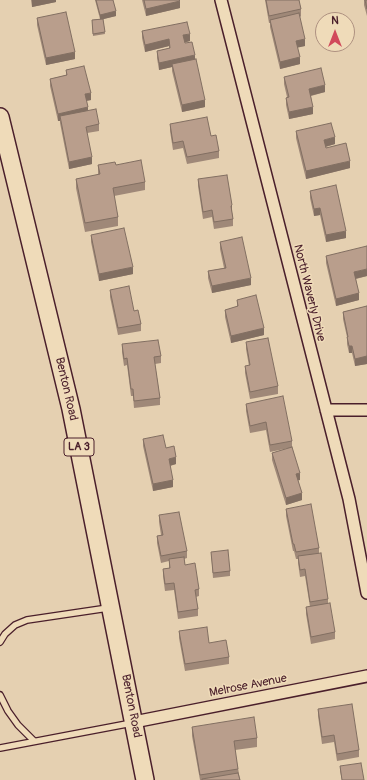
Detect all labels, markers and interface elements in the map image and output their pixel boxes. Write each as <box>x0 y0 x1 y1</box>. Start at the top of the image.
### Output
north arrow <box>315 12 355 52</box>
text: N <box>331 14 339 27</box>
street label: North Waverly Drive <box>290 243 328 343</box>
street label: Benton Road <box>52 356 80 422</box>
road number: LA 3 <box>64 438 94 456</box>
street label: Melrose Avenue <box>208 671 288 701</box>
street label: Benton Road <box>118 673 144 739</box>

